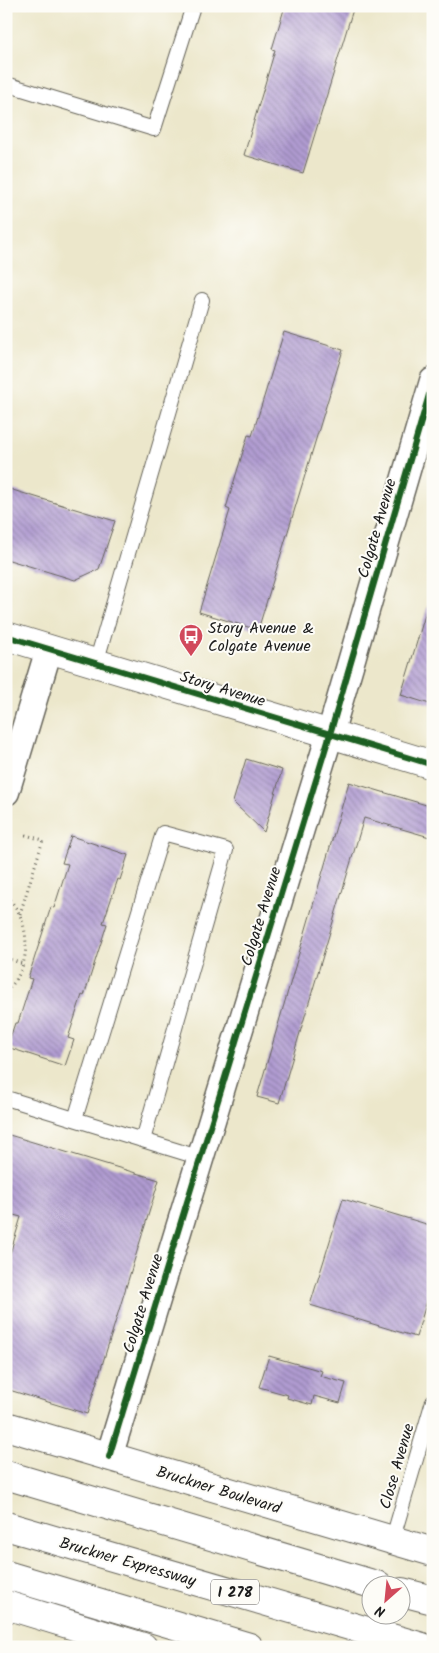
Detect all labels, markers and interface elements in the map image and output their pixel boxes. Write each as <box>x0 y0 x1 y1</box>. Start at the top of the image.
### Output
street label: Colgate Avenue <box>351 476 404 581</box>
place label: Story Avenue & Colgate Avenue <box>208 616 314 659</box>
bus stop icon: Story Avenue & Colgate Avenue <box>178 623 204 657</box>
street label: Story Avenue <box>177 665 268 714</box>
street label: Colgate Avenue <box>234 864 288 969</box>
street label: Colgate Avenue <box>116 1251 170 1356</box>
street label: Close Avenue <box>373 1421 422 1512</box>
street label: Bruckner Boulevard <box>153 1460 285 1522</box>
street label: Bruckner Expressway <box>56 1531 199 1594</box>
north arrow <box>362 1576 412 1626</box>
road number: I 278 <box>211 1580 259 1604</box>
text: N <box>371 1599 389 1623</box>

